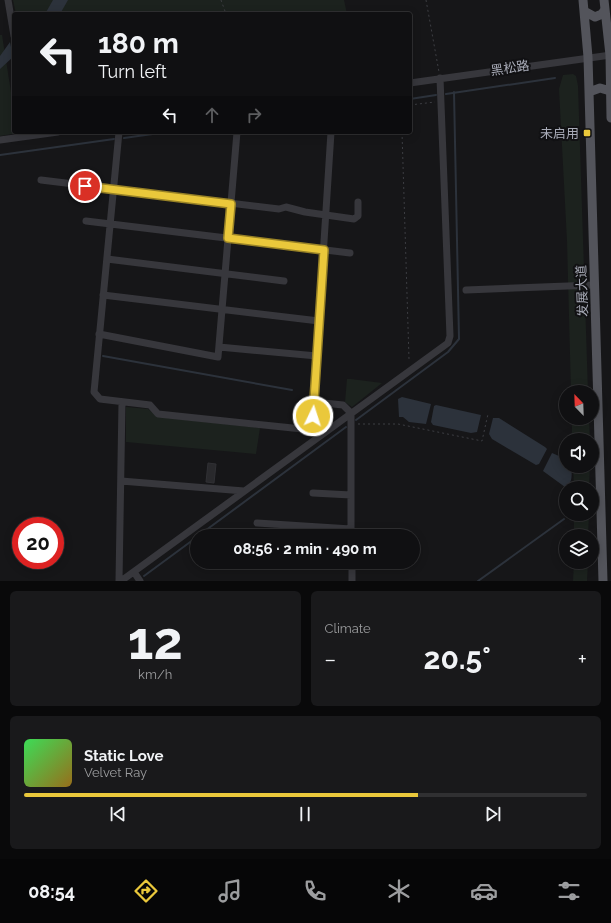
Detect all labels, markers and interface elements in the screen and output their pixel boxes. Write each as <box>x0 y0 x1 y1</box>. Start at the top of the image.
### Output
text: 180 m <box>98 27 179 60</box>
icon: left <box>32 28 84 80</box>
street label: 黑松路 <box>490 58 530 78</box>
text: Turn left <box>98 61 167 82</box>
icon: left <box>159 104 181 126</box>
icon: ahead <box>201 104 223 126</box>
icon: right <box>243 104 265 126</box>
place label: 未启用 <box>540 126 579 141</box>
marker: 未启用 <box>582 128 592 138</box>
pin <box>68 169 102 203</box>
icon: arrive <box>74 175 96 197</box>
street label: 发展大道 <box>574 265 590 317</box>
north arrow <box>559 385 599 425</box>
map controls <box>559 385 599 569</box>
position arrow <box>292 395 334 437</box>
button: sound <box>559 433 599 473</box>
button: search <box>559 481 599 521</box>
speed limit sign: 20 <box>12 517 64 569</box>
button: layers <box>559 529 599 569</box>
text: 08:56 · 2 min · 490 m <box>233 540 377 558</box>
text: 12 <box>128 610 183 671</box>
text: Climate <box>325 621 371 636</box>
text: 20.5° <box>423 641 491 676</box>
text: − <box>325 646 336 672</box>
text: + <box>578 646 587 672</box>
text: km/h <box>138 667 172 682</box>
text: Static Love <box>84 747 163 765</box>
text: Velvet Ray <box>84 765 147 780</box>
icon: previous <box>107 803 129 825</box>
icon: pause <box>294 803 316 825</box>
icon: next <box>482 803 504 825</box>
icon: directions <box>132 877 160 905</box>
icon: music <box>216 877 244 905</box>
icon: phone <box>301 877 329 905</box>
icon: climate <box>385 877 413 905</box>
icon: car <box>470 877 498 905</box>
icon: filters <box>555 877 583 905</box>
text: 08:54 <box>28 881 75 902</box>

